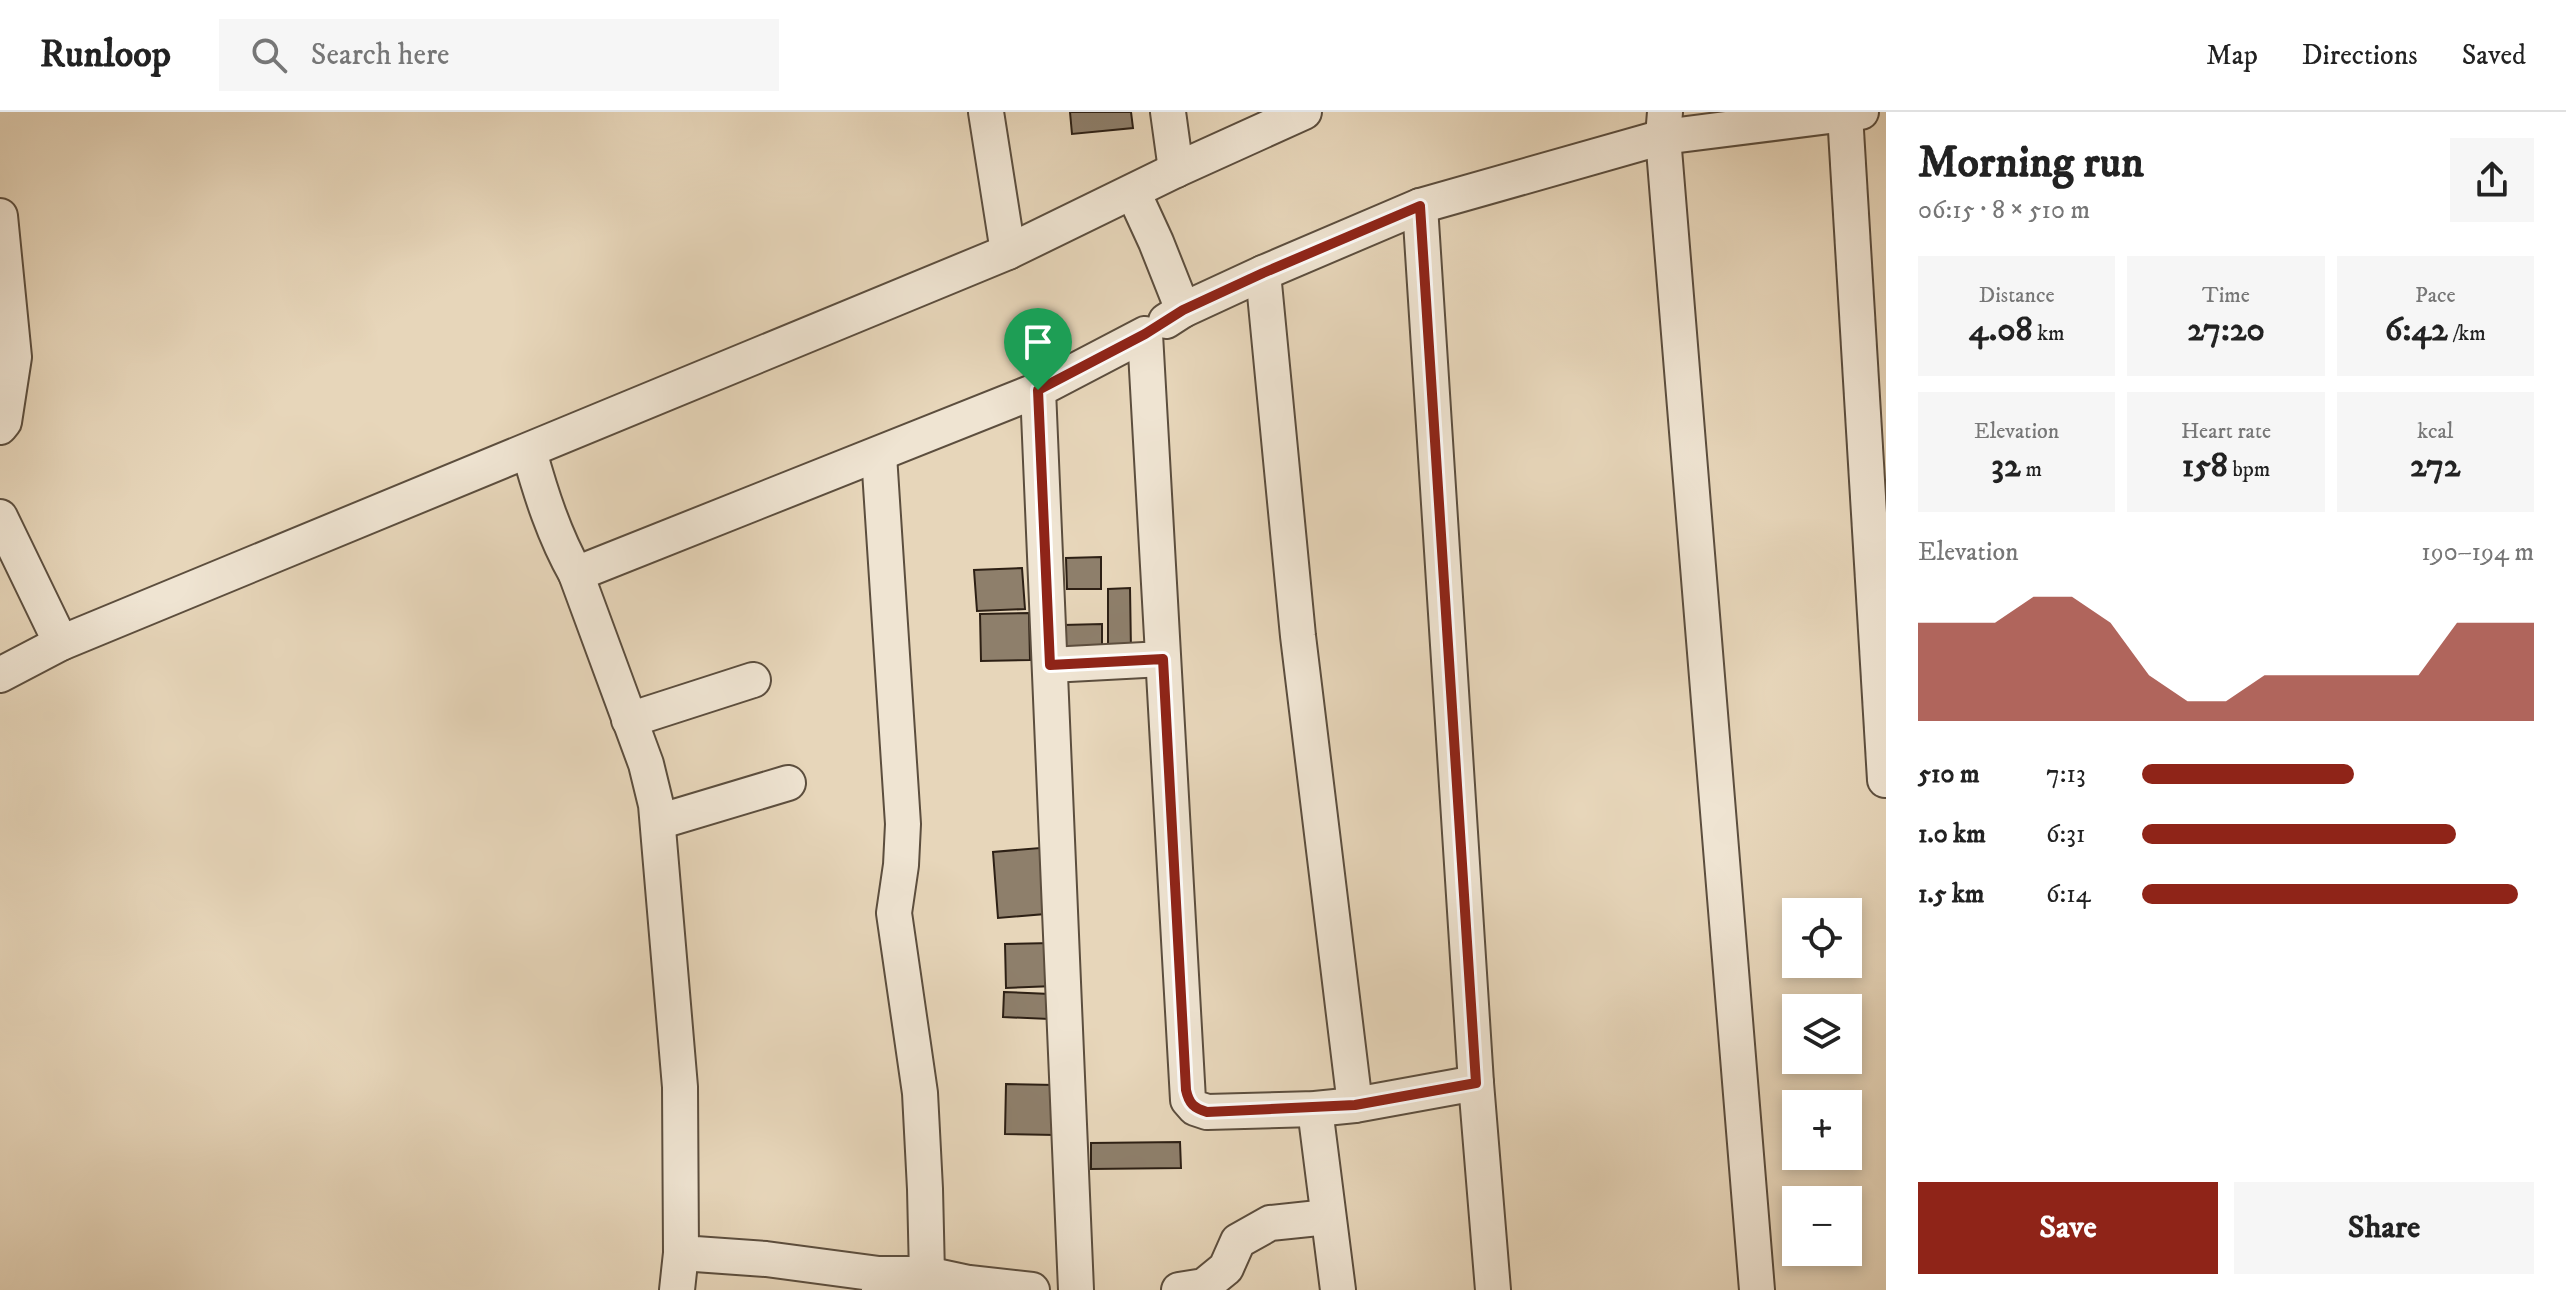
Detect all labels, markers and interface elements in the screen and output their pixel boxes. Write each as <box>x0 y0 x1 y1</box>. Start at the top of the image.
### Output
search box <box>219 19 779 91</box>
text: Runloop <box>40 31 171 79</box>
icon: search <box>247 33 291 77</box>
text: Search here <box>311 37 449 74</box>
text: Map <box>2206 38 2258 73</box>
text: Directions <box>2302 38 2418 73</box>
text: Saved <box>2462 38 2526 73</box>
text: Morning run <box>1918 136 2144 191</box>
button: share <box>2450 138 2534 222</box>
text: 06:15 · 8 × 510 m <box>1918 194 2090 227</box>
text: Distance <box>1979 282 2055 309</box>
text: Time <box>2202 282 2250 309</box>
text: Pace <box>2415 282 2456 309</box>
pin <box>1004 308 1072 390</box>
text: 4.08 <box>1969 309 2032 351</box>
text: 27:20 <box>2187 309 2265 351</box>
text: 6:42 <box>2385 309 2448 351</box>
icon: arrive <box>1016 320 1060 364</box>
text: km <box>2032 320 2065 347</box>
text: /km <box>2448 320 2486 347</box>
text: Elevation <box>1974 418 2059 445</box>
text: Heart rate <box>2181 418 2271 445</box>
text: kcal <box>2417 418 2453 445</box>
text: 32 <box>1991 445 2021 487</box>
text: 158 <box>2182 445 2228 487</box>
text: 272 <box>2410 445 2461 487</box>
text: m <box>2021 456 2042 483</box>
text: bpm <box>2228 456 2270 483</box>
text: Elevation <box>1918 536 2019 569</box>
text: 190–194 m <box>2421 536 2534 569</box>
text: 510 m <box>1918 758 1979 791</box>
text: 7:13 <box>2046 758 2086 791</box>
text: 1.0 km <box>1918 818 1986 851</box>
text: 6:31 <box>2046 818 2086 851</box>
text: 1.5 km <box>1918 878 1984 911</box>
text: 6:14 <box>2046 878 2091 911</box>
map controls <box>1782 898 1862 1266</box>
button: locate <box>1782 898 1862 978</box>
button: layers <box>1782 994 1862 1074</box>
button: + <box>1782 1090 1862 1170</box>
button: Save <box>1918 1182 2218 1274</box>
button: Share <box>2234 1182 2534 1274</box>
button: − <box>1782 1186 1862 1266</box>

